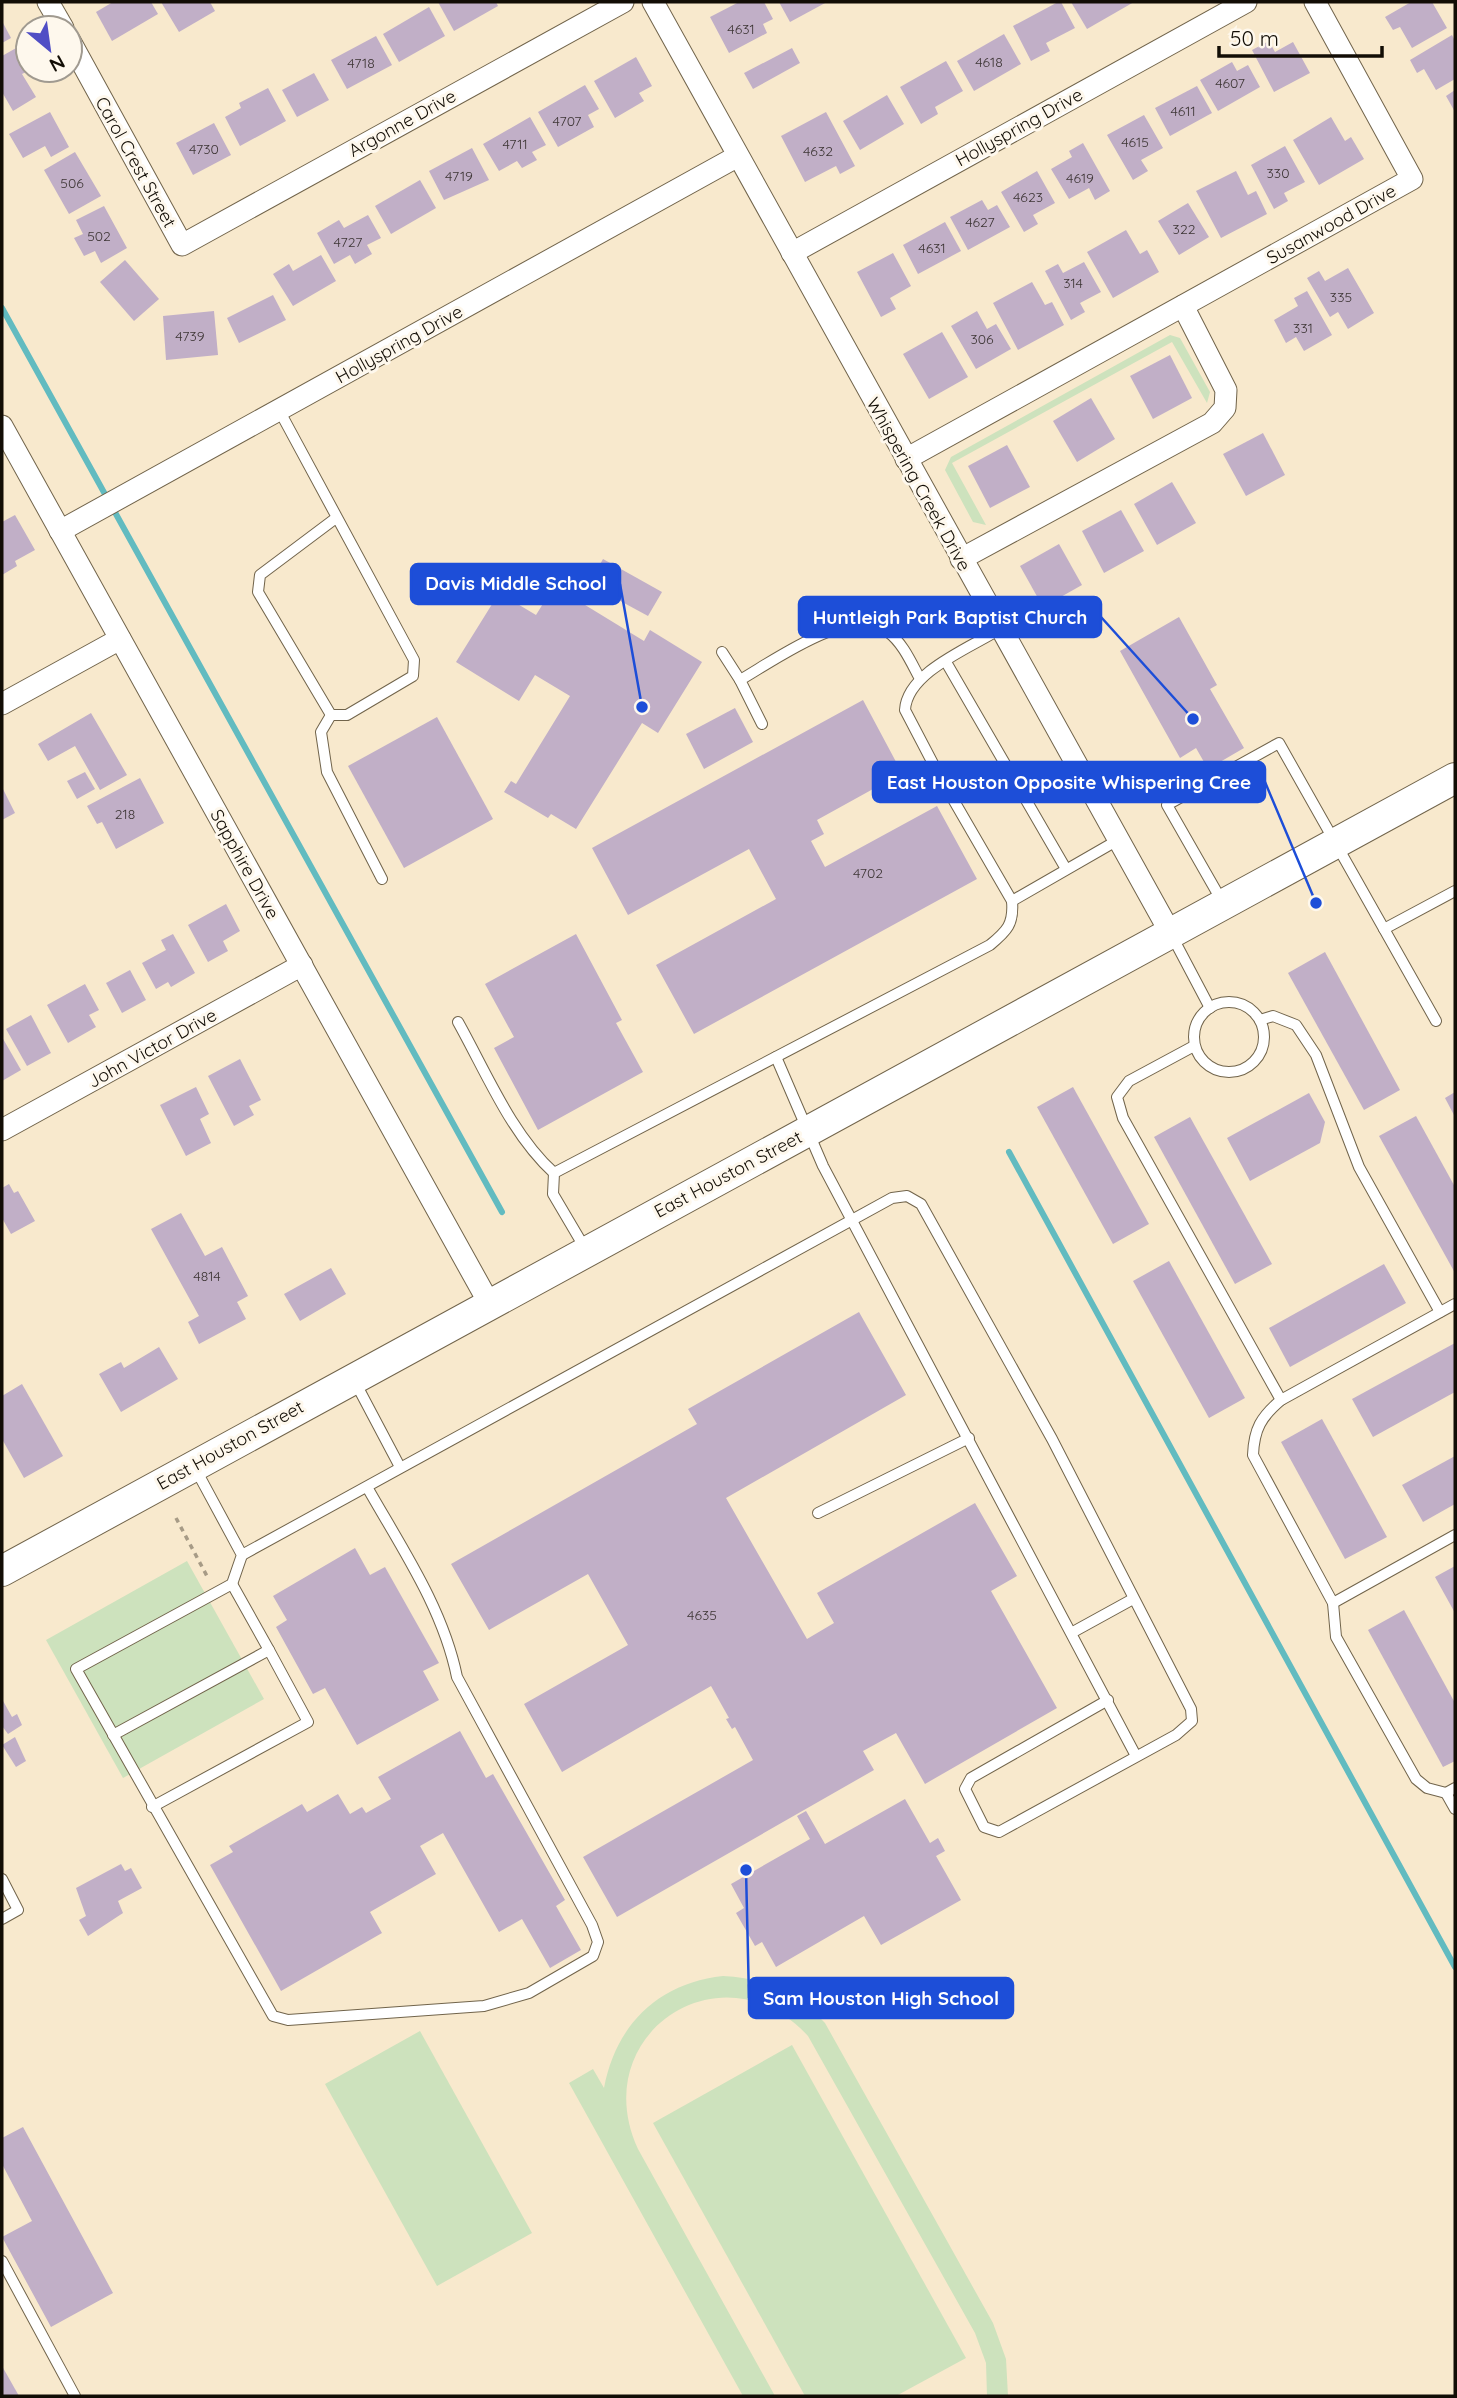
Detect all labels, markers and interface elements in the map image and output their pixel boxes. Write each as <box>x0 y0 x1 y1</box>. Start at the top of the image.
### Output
north arrow <box>14 14 84 84</box>
scale bar <box>1219 14 1382 58</box>
house number: 4631 <box>727 20 755 38</box>
text: 50 m <box>1230 25 1279 51</box>
text: N <box>45 50 69 78</box>
house number: 4618 <box>975 53 1003 71</box>
house number: 4718 <box>347 54 375 72</box>
house number: 4607 <box>1215 74 1245 92</box>
street label: Hollyspring Drive <box>951 83 1087 171</box>
street label: Argonne Drive <box>344 84 460 162</box>
street label: Carol Crest Street <box>90 92 182 232</box>
house number: 4611 <box>1170 102 1196 120</box>
house number: 4707 <box>553 112 581 130</box>
house number: 4615 <box>1121 133 1149 151</box>
house number: 4711 <box>502 135 528 153</box>
house number: 4730 <box>189 140 219 158</box>
house number: 4632 <box>803 142 833 160</box>
house number: 330 <box>1266 164 1290 182</box>
house number: 4719 <box>445 167 473 185</box>
house number: 4619 <box>1066 169 1094 187</box>
house number: 506 <box>60 174 84 192</box>
street label: Susanwood Drive <box>1262 179 1400 269</box>
house number: 4623 <box>1013 188 1043 206</box>
house number: 4627 <box>965 213 995 231</box>
house number: 322 <box>1173 220 1196 238</box>
house number: 502 <box>87 227 111 245</box>
house number: 4727 <box>334 233 362 251</box>
house number: 4631 <box>918 239 946 257</box>
house number: 314 <box>1063 274 1083 292</box>
house number: 335 <box>1330 288 1352 306</box>
street label: Hollyspring Drive <box>331 300 467 388</box>
house number: 331 <box>1293 319 1313 337</box>
house number: 4739 <box>175 327 205 345</box>
house number: 306 <box>970 330 994 348</box>
street label: Whispering Creek Drive <box>862 393 976 575</box>
callout: Davis Middle School <box>411 564 620 604</box>
text: Davis Middle School <box>425 571 607 595</box>
callout: Huntleigh Park Baptist Church <box>799 597 1101 637</box>
text: Huntleigh Park Baptist Church <box>813 605 1087 629</box>
callout: East Houston Opposite Whispering Cree <box>873 762 1265 802</box>
text: East Houston Opposite Whispering Cree <box>887 770 1251 794</box>
house number: 218 <box>115 805 135 823</box>
street label: Sapphire Drive <box>205 805 285 923</box>
house number: 4702 <box>853 864 883 882</box>
street label: John Victor Drive <box>83 1003 221 1093</box>
street label: East Houston Street <box>650 1125 806 1223</box>
house number: 4814 <box>193 1267 221 1285</box>
street label: East Houston Street <box>152 1395 308 1495</box>
house number: 4635 <box>687 1606 717 1624</box>
callout: Sam Houston High School <box>749 1978 1013 2018</box>
text: Sam Houston High School <box>763 1986 999 2010</box>

